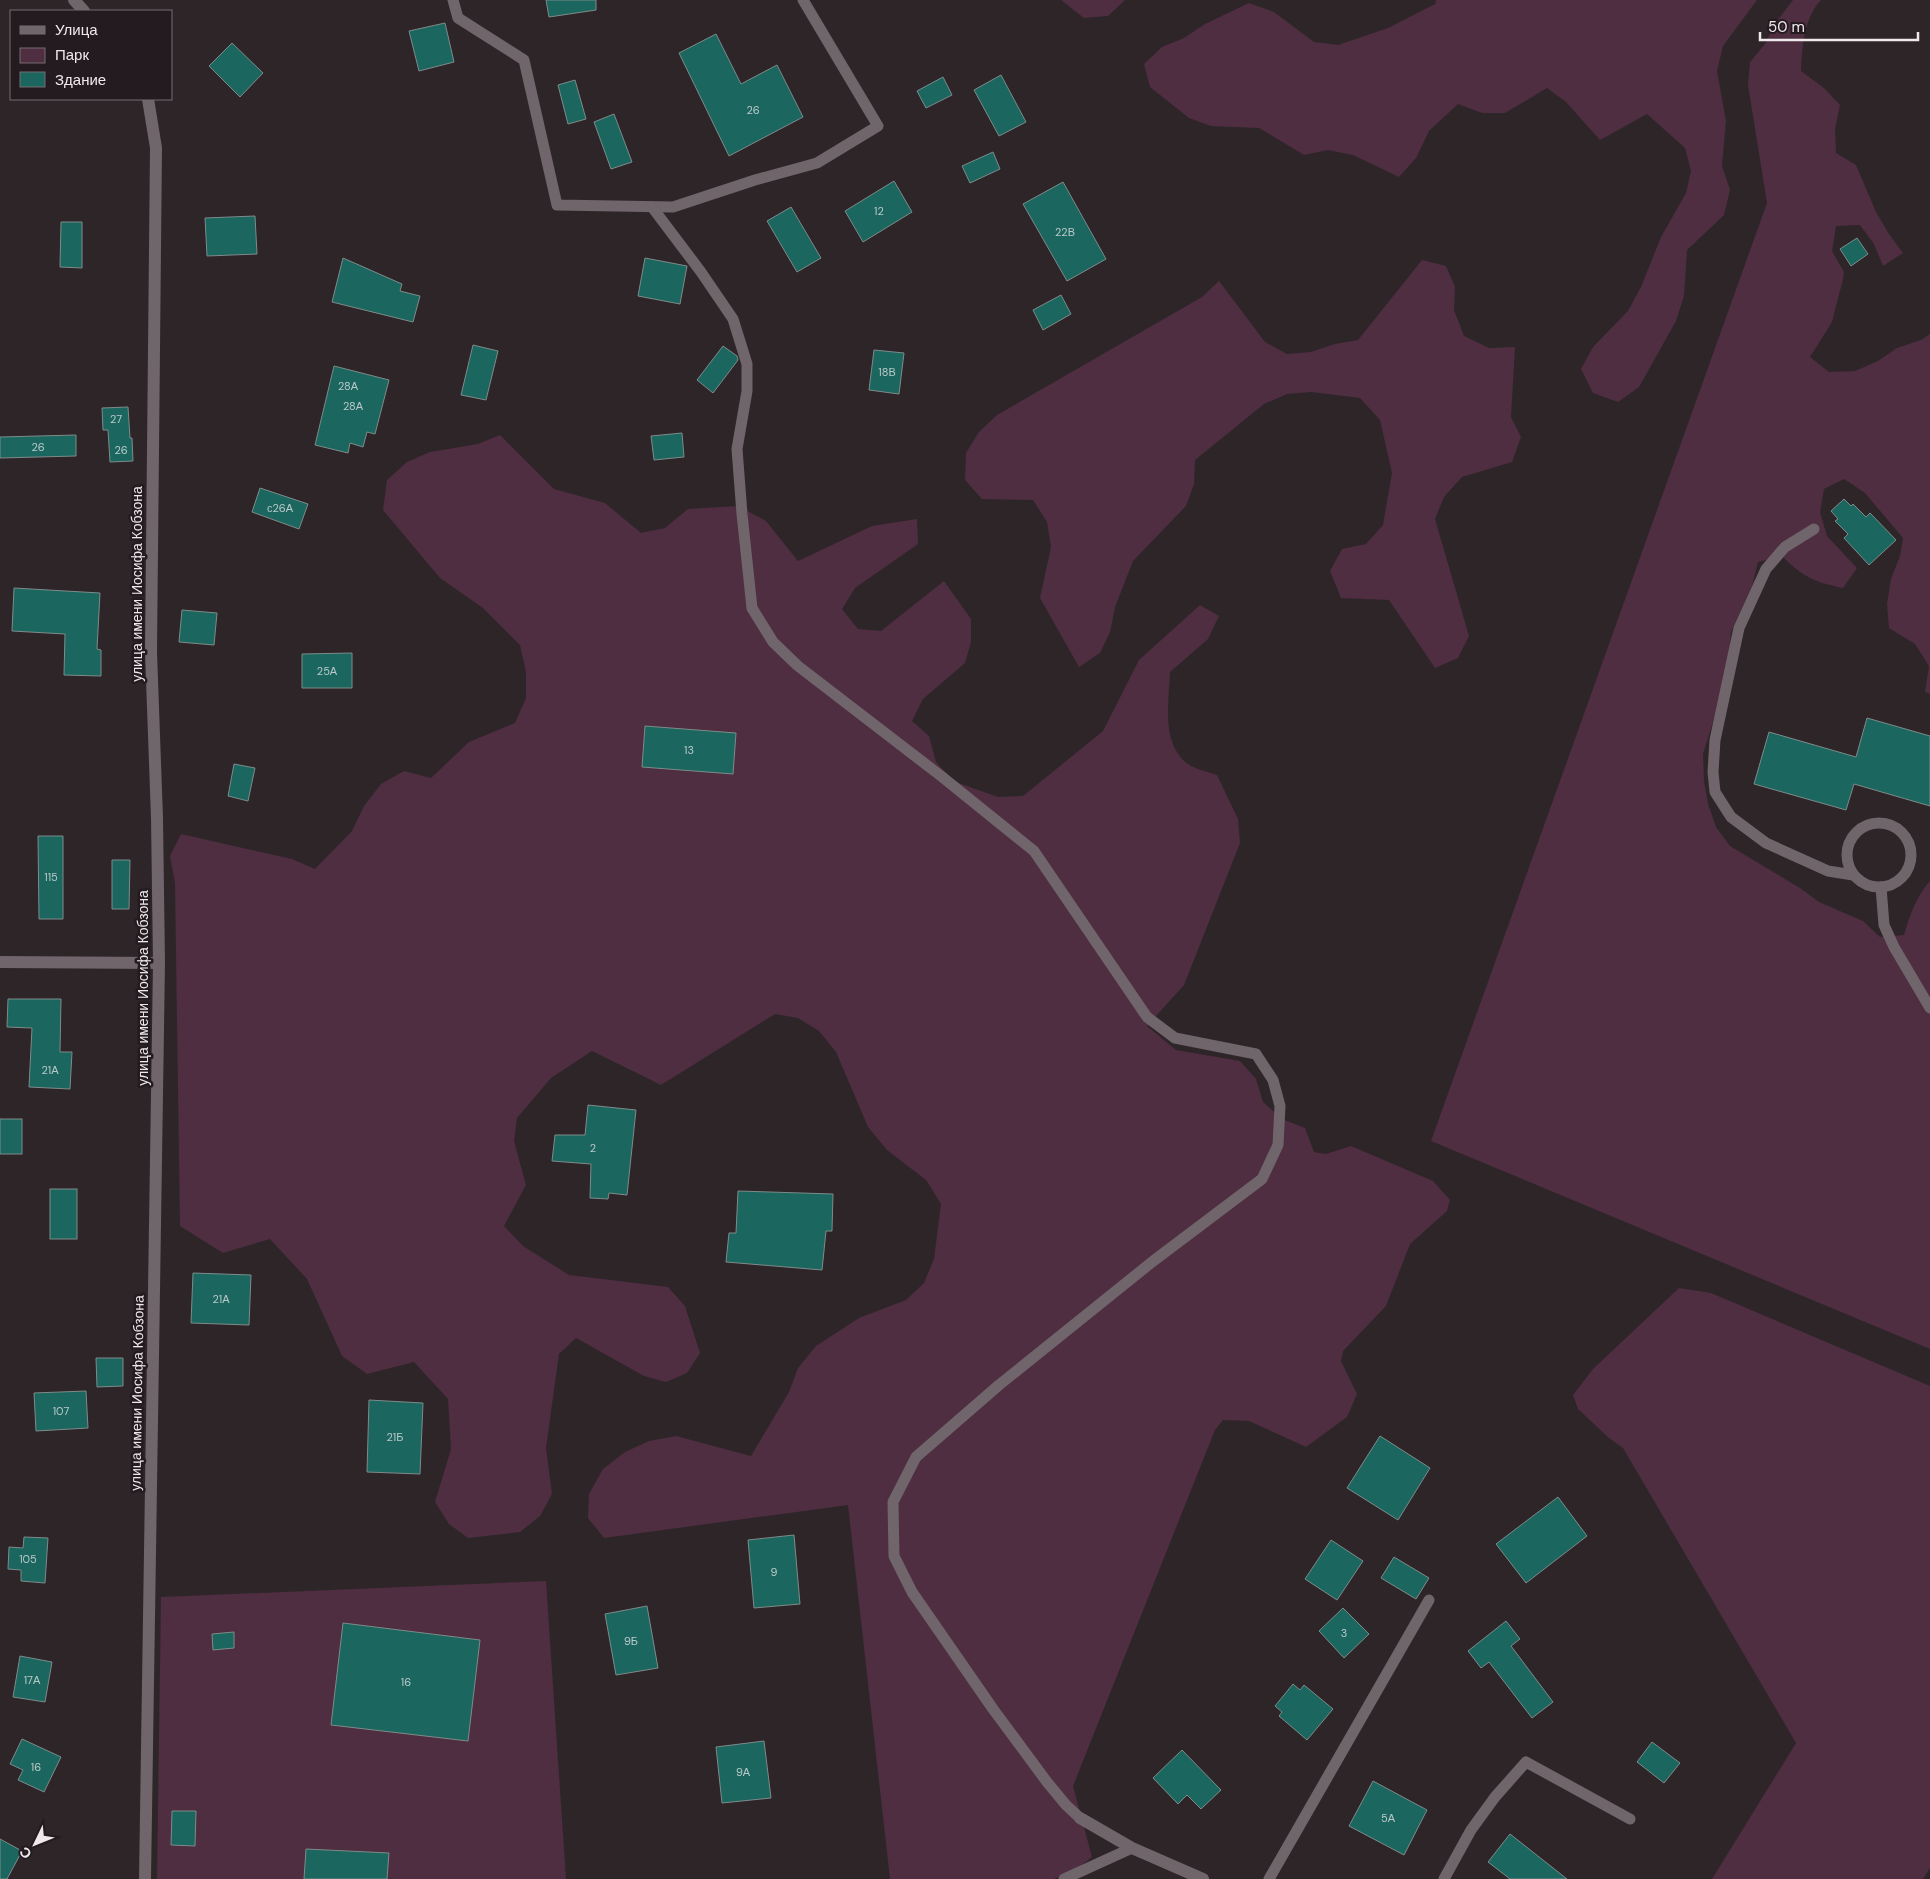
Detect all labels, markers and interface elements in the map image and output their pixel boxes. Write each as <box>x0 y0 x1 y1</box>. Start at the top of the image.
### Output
legend <box>10 10 172 100</box>
scale bar <box>1760 10 1918 42</box>
text: 50 m <box>1768 17 1805 37</box>
text: Улица <box>55 20 98 40</box>
text: Парк <box>55 45 89 65</box>
text: Здание <box>55 70 106 90</box>
house number: 26 <box>746 103 760 117</box>
house number: 12 <box>874 204 884 218</box>
house number: 22В <box>1055 225 1075 239</box>
house number: 18В <box>878 365 896 379</box>
house number: 28А <box>338 379 359 393</box>
house number: 28А <box>343 399 364 413</box>
house number: 27 <box>110 412 122 426</box>
house number: 26 <box>31 440 45 454</box>
house number: 26 <box>114 443 128 457</box>
street label: улица имени Иосифа Кобзона <box>128 486 146 682</box>
house number: с26А <box>267 501 294 515</box>
house number: 25А <box>317 664 338 678</box>
house number: 13 <box>684 743 694 757</box>
house number: 115 <box>44 870 58 884</box>
street label: улица имени Иосифа Кобзона <box>134 890 152 1086</box>
house number: 21А <box>41 1063 59 1077</box>
house number: 2 <box>590 1141 596 1155</box>
house number: 21А <box>212 1292 230 1306</box>
street label: улица имени Иосифа Кобзона <box>126 1295 148 1491</box>
house number: 107 <box>53 1404 69 1418</box>
house number: 21Б <box>387 1430 404 1444</box>
house number: 105 <box>19 1552 37 1566</box>
house number: 9 <box>771 1565 778 1579</box>
house number: 3 <box>1341 1626 1347 1640</box>
house number: 9Б <box>624 1634 638 1648</box>
house number: 17А <box>24 1673 41 1687</box>
house number: 16 <box>401 1675 411 1689</box>
house number: 16 <box>31 1760 41 1774</box>
house number: 9А <box>736 1765 751 1779</box>
house number: 5А <box>1381 1811 1396 1825</box>
north arrow <box>10 1819 60 1869</box>
text: С <box>15 1843 36 1863</box>

